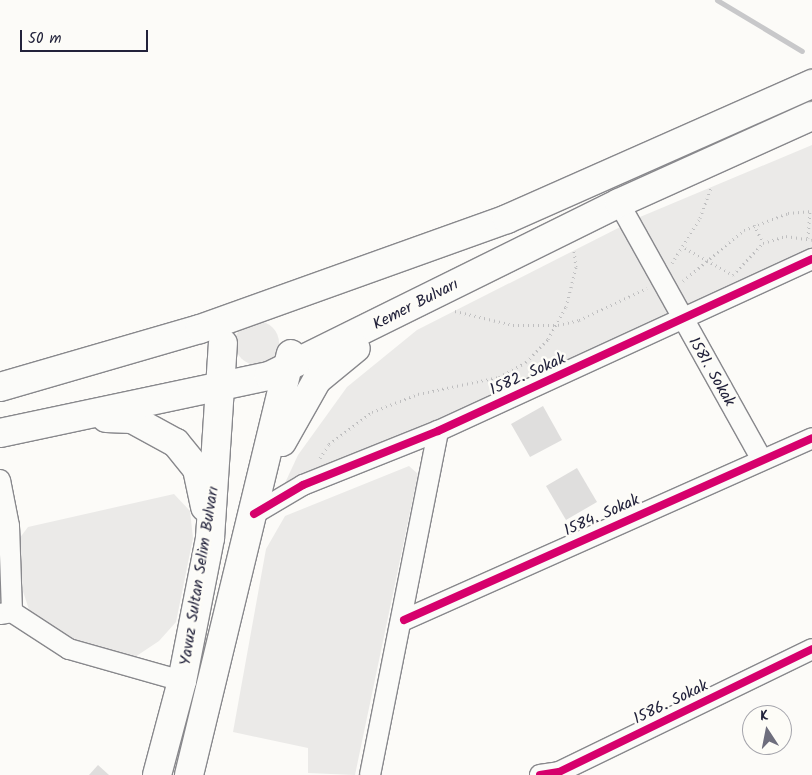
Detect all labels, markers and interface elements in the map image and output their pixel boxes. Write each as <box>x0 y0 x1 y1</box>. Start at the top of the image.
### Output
scale bar <box>22 20 150 52</box>
text: 50 m <box>28 27 62 51</box>
street label: Kemer Bulvarı <box>370 275 462 335</box>
street label: 1581. Sokak <box>684 334 738 410</box>
street label: 1582. Sokak <box>487 350 569 400</box>
street label: Yavuz Sultan Selim Bulvarı <box>176 485 224 667</box>
street label: 1584. Sokak <box>561 491 643 541</box>
street label: 1586. Sokak <box>631 677 711 729</box>
north arrow <box>742 705 792 755</box>
text: K <box>758 705 771 728</box>

